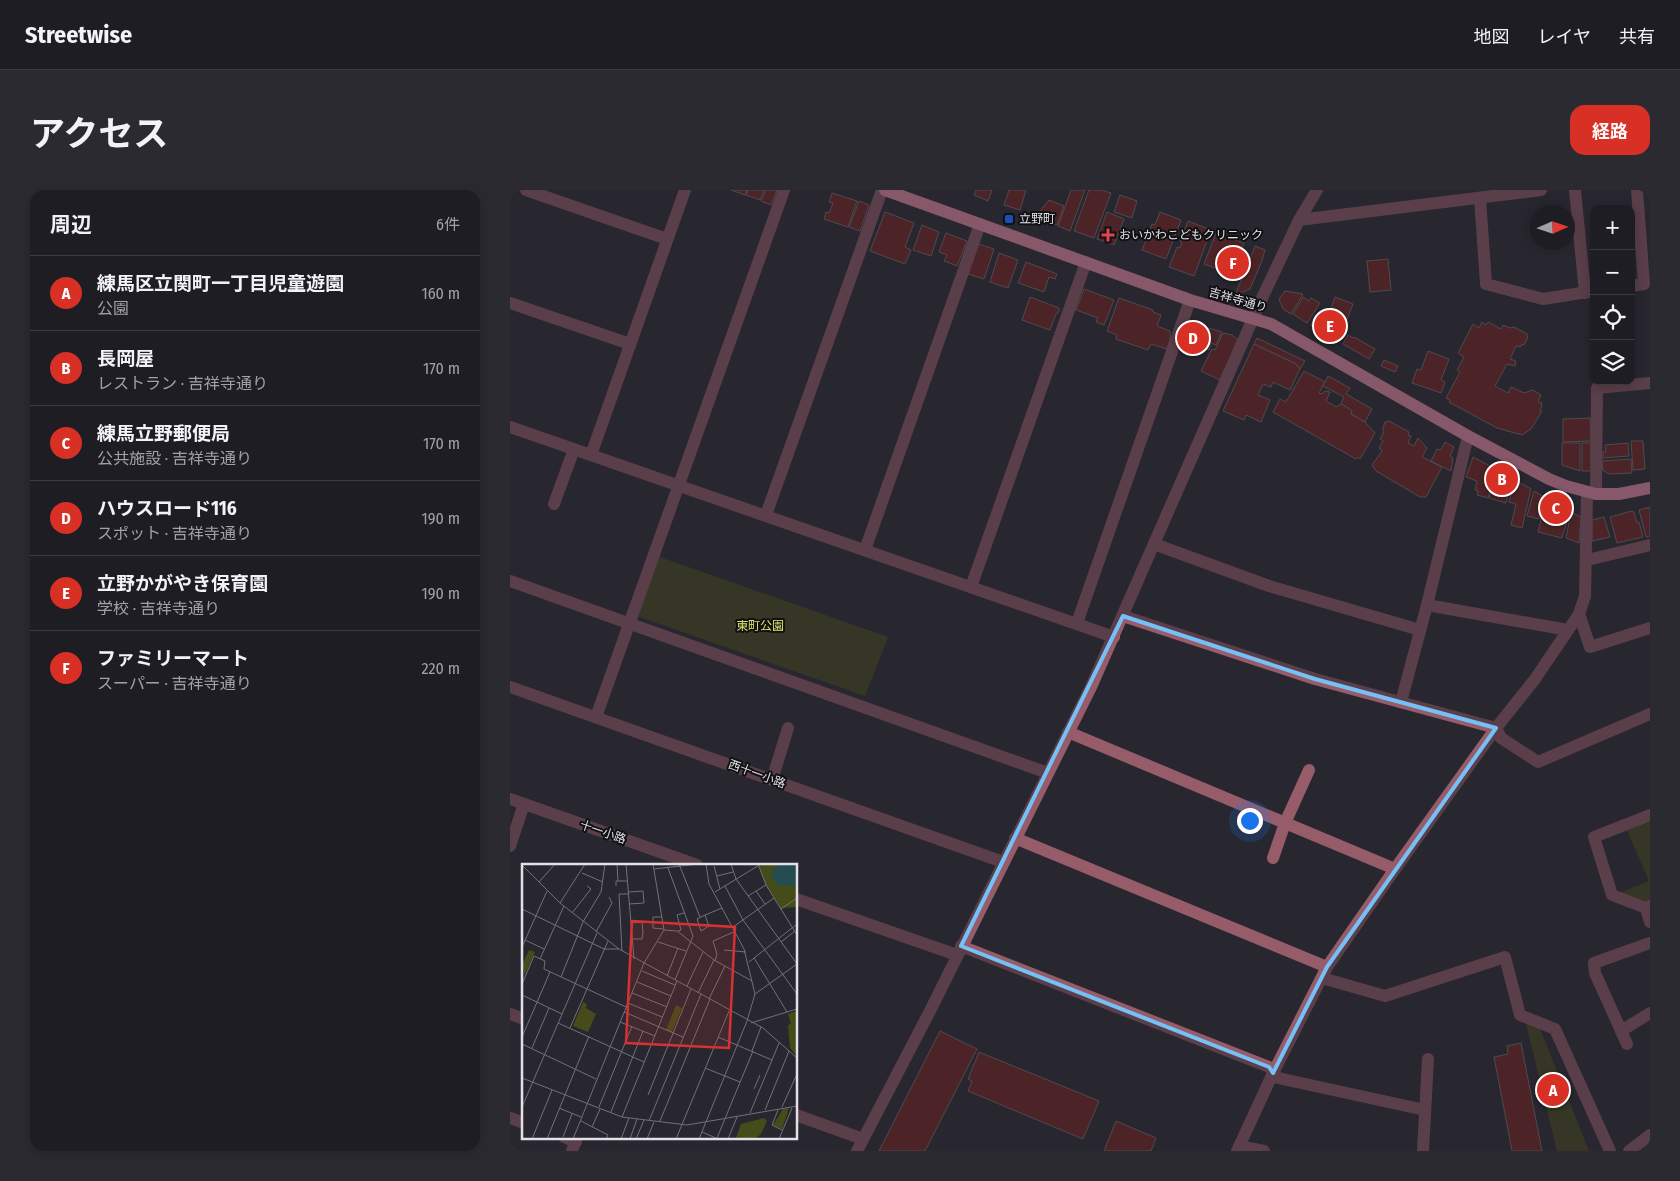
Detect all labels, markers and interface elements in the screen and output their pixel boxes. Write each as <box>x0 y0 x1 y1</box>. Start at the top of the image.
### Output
text: Streetwise <box>25 21 132 49</box>
text: 地図 <box>1474 26 1510 48</box>
text: レイヤ <box>1538 26 1591 48</box>
text: 共有 <box>1619 26 1655 48</box>
button: 経路 <box>1570 105 1650 155</box>
text: アクセス <box>30 113 168 155</box>
north arrow <box>1530 205 1575 250</box>
map controls <box>1590 205 1635 385</box>
button: + <box>1590 205 1635 250</box>
text: 周辺 <box>50 212 92 238</box>
place label: 立野町 <box>1019 212 1055 226</box>
marker: 立野町 <box>1003 213 1015 225</box>
text: 6件 <box>436 215 460 234</box>
marker: おいかわこどもクリニック <box>1101 228 1115 242</box>
place label: おいかわこどもクリニック <box>1119 228 1263 242</box>
pin: F <box>1217 244 1249 282</box>
button: − <box>1590 250 1635 295</box>
text: 練馬区立関町一丁目児童遊園 <box>97 272 344 295</box>
text: A <box>62 284 70 303</box>
text: 160 m <box>421 284 460 303</box>
street label: 吉祥寺通り <box>1207 285 1269 315</box>
button: locate <box>1590 295 1635 340</box>
text: 公園 <box>97 299 129 318</box>
pin: E <box>1314 307 1346 345</box>
pin: D <box>1177 319 1209 357</box>
button: layers <box>1590 340 1635 385</box>
text: 長岡屋 <box>97 347 154 370</box>
text: B <box>62 359 70 378</box>
text: 170 m <box>423 359 460 378</box>
text: レストラン · 吉祥寺通り <box>97 374 268 393</box>
text: 練馬立野郵便局 <box>97 422 230 445</box>
text: C <box>62 434 70 453</box>
text: 170 m <box>423 434 460 453</box>
text: 公共施設 · 吉祥寺通り <box>97 449 252 468</box>
pin: B <box>1486 460 1518 498</box>
pin: C <box>1540 489 1572 527</box>
text: ハウスロード116 <box>97 497 237 520</box>
text: D <box>61 509 71 528</box>
text: 190 m <box>422 509 460 528</box>
text: スポット · 吉祥寺通り <box>97 524 252 543</box>
text: 立野かがやき保育園 <box>97 572 268 595</box>
text: E <box>62 584 70 603</box>
text: 190 m <box>422 584 460 603</box>
text: 学校 · 吉祥寺通り <box>97 599 220 618</box>
park label: 東町公園 <box>736 619 784 633</box>
text: ファミリーマート <box>97 647 249 670</box>
text: F <box>62 659 70 678</box>
text: 220 m <box>421 659 460 678</box>
text: スーパー · 吉祥寺通り <box>97 674 252 693</box>
street label: 西十一小路 <box>726 757 788 791</box>
your location <box>1237 808 1263 834</box>
street label: 十一小路 <box>578 818 628 846</box>
inset map <box>522 864 798 1138</box>
pin: A <box>1537 1071 1569 1109</box>

